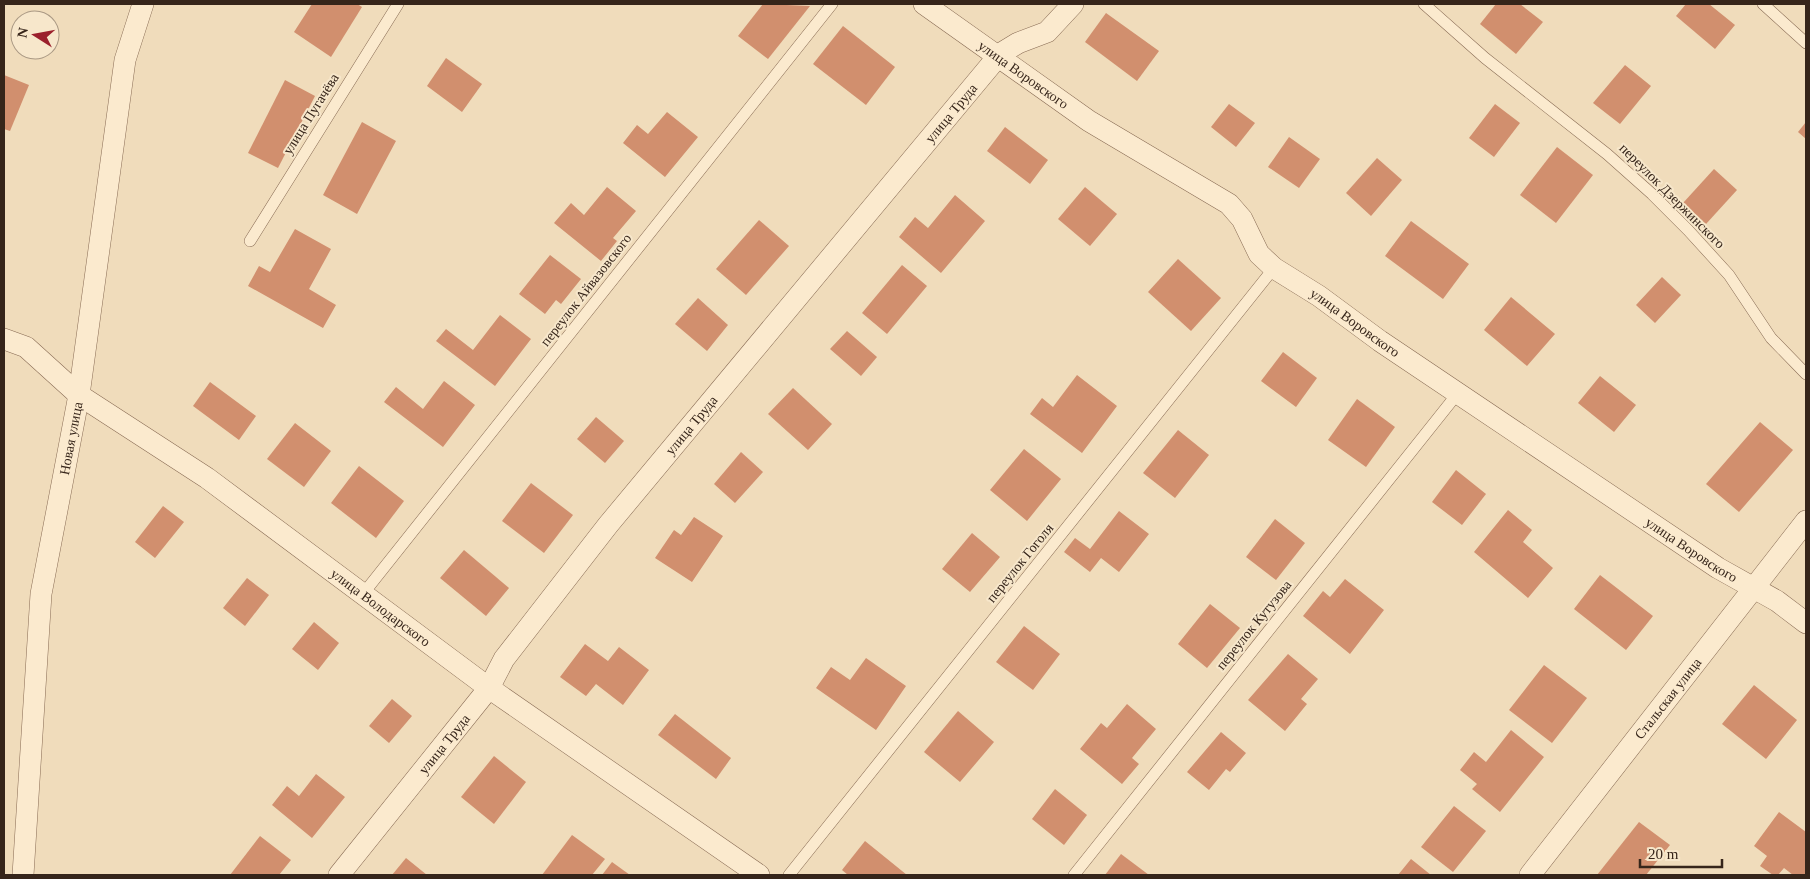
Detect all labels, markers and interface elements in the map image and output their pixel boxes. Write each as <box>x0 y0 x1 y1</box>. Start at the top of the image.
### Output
north arrow <box>10 10 60 60</box>
text: N <box>14 26 31 39</box>
street label: улица Воровского <box>976 38 1071 112</box>
street label: улица Пугачёва <box>280 70 342 157</box>
street label: улица Труда <box>922 80 980 146</box>
street label: переулок Дзержинского <box>1616 140 1728 252</box>
street label: переулок Айвазовского <box>538 231 634 349</box>
street label: улица Воровского <box>1308 285 1403 360</box>
street label: улица Труда <box>662 392 721 458</box>
street label: Новая улица <box>56 400 85 476</box>
street label: улица Воровского <box>1643 514 1740 585</box>
street label: переулок Гоголя <box>984 520 1057 605</box>
street label: улица Володарского <box>328 565 433 649</box>
street label: переулок Кутузова <box>1213 577 1295 673</box>
street label: Стальская улица <box>1631 654 1704 742</box>
street label: улица Труда <box>416 710 473 777</box>
scale bar <box>1640 836 1722 868</box>
text: 20 m <box>1648 846 1679 862</box>

